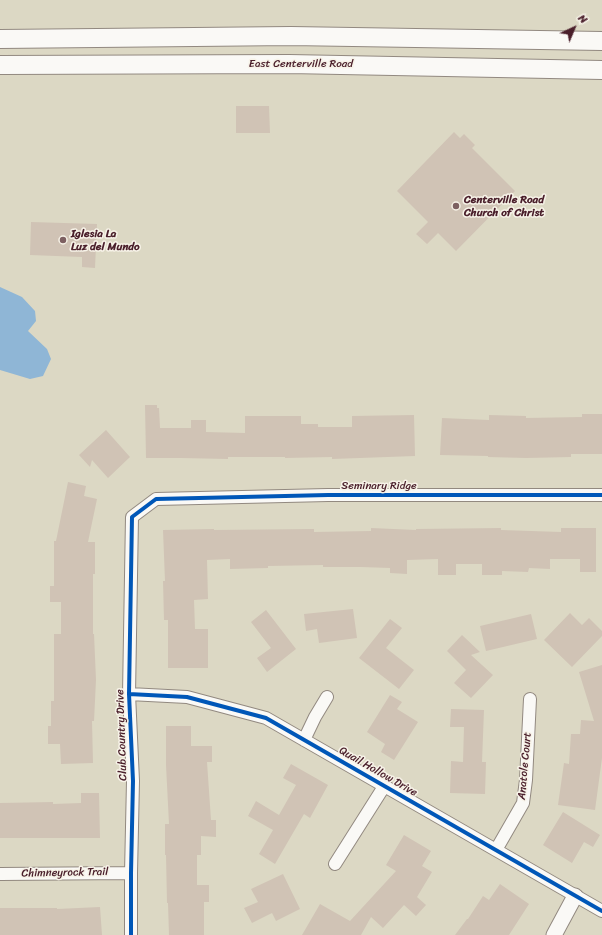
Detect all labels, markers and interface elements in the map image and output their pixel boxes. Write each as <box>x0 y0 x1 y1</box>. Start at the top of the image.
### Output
north arrow <box>554 8 594 48</box>
text: N <box>573 10 592 28</box>
street label: East Centerville Road <box>249 57 353 71</box>
place label: Centerville Road Church of Christ <box>464 193 544 219</box>
marker: Centerville Road Church of Christ <box>451 201 461 211</box>
place label: Iglesia La Luz del Mundo <box>71 227 140 253</box>
marker: Iglesia La Luz del Mundo <box>58 235 68 245</box>
street label: Seminary Ridge <box>341 479 417 493</box>
street label: Club Country Drive <box>114 689 130 781</box>
street label: Anatole Court <box>515 732 535 800</box>
street label: Quail Hollow Drive <box>337 744 419 800</box>
street label: Chimneyrock Trail <box>21 866 109 880</box>

